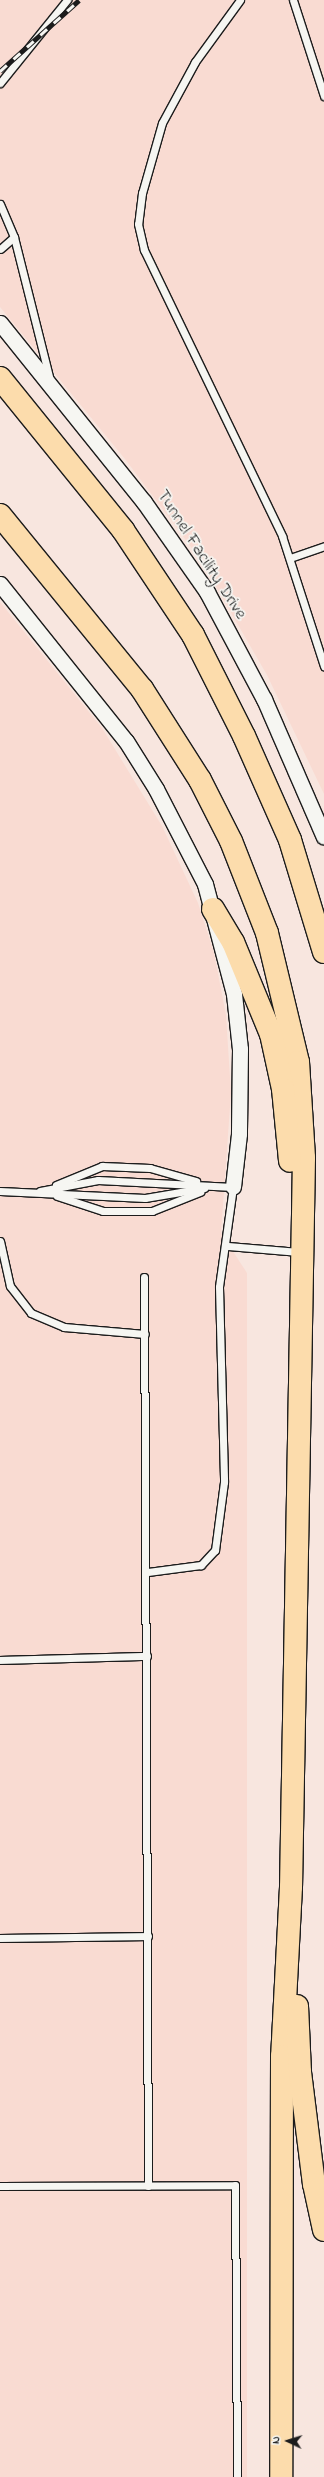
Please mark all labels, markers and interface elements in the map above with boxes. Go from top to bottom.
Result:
street label: Tunnel Facility Drive [151,486,251,624]
north arrow [268,2421,308,2461]
text: N [268,2436,284,2444]

